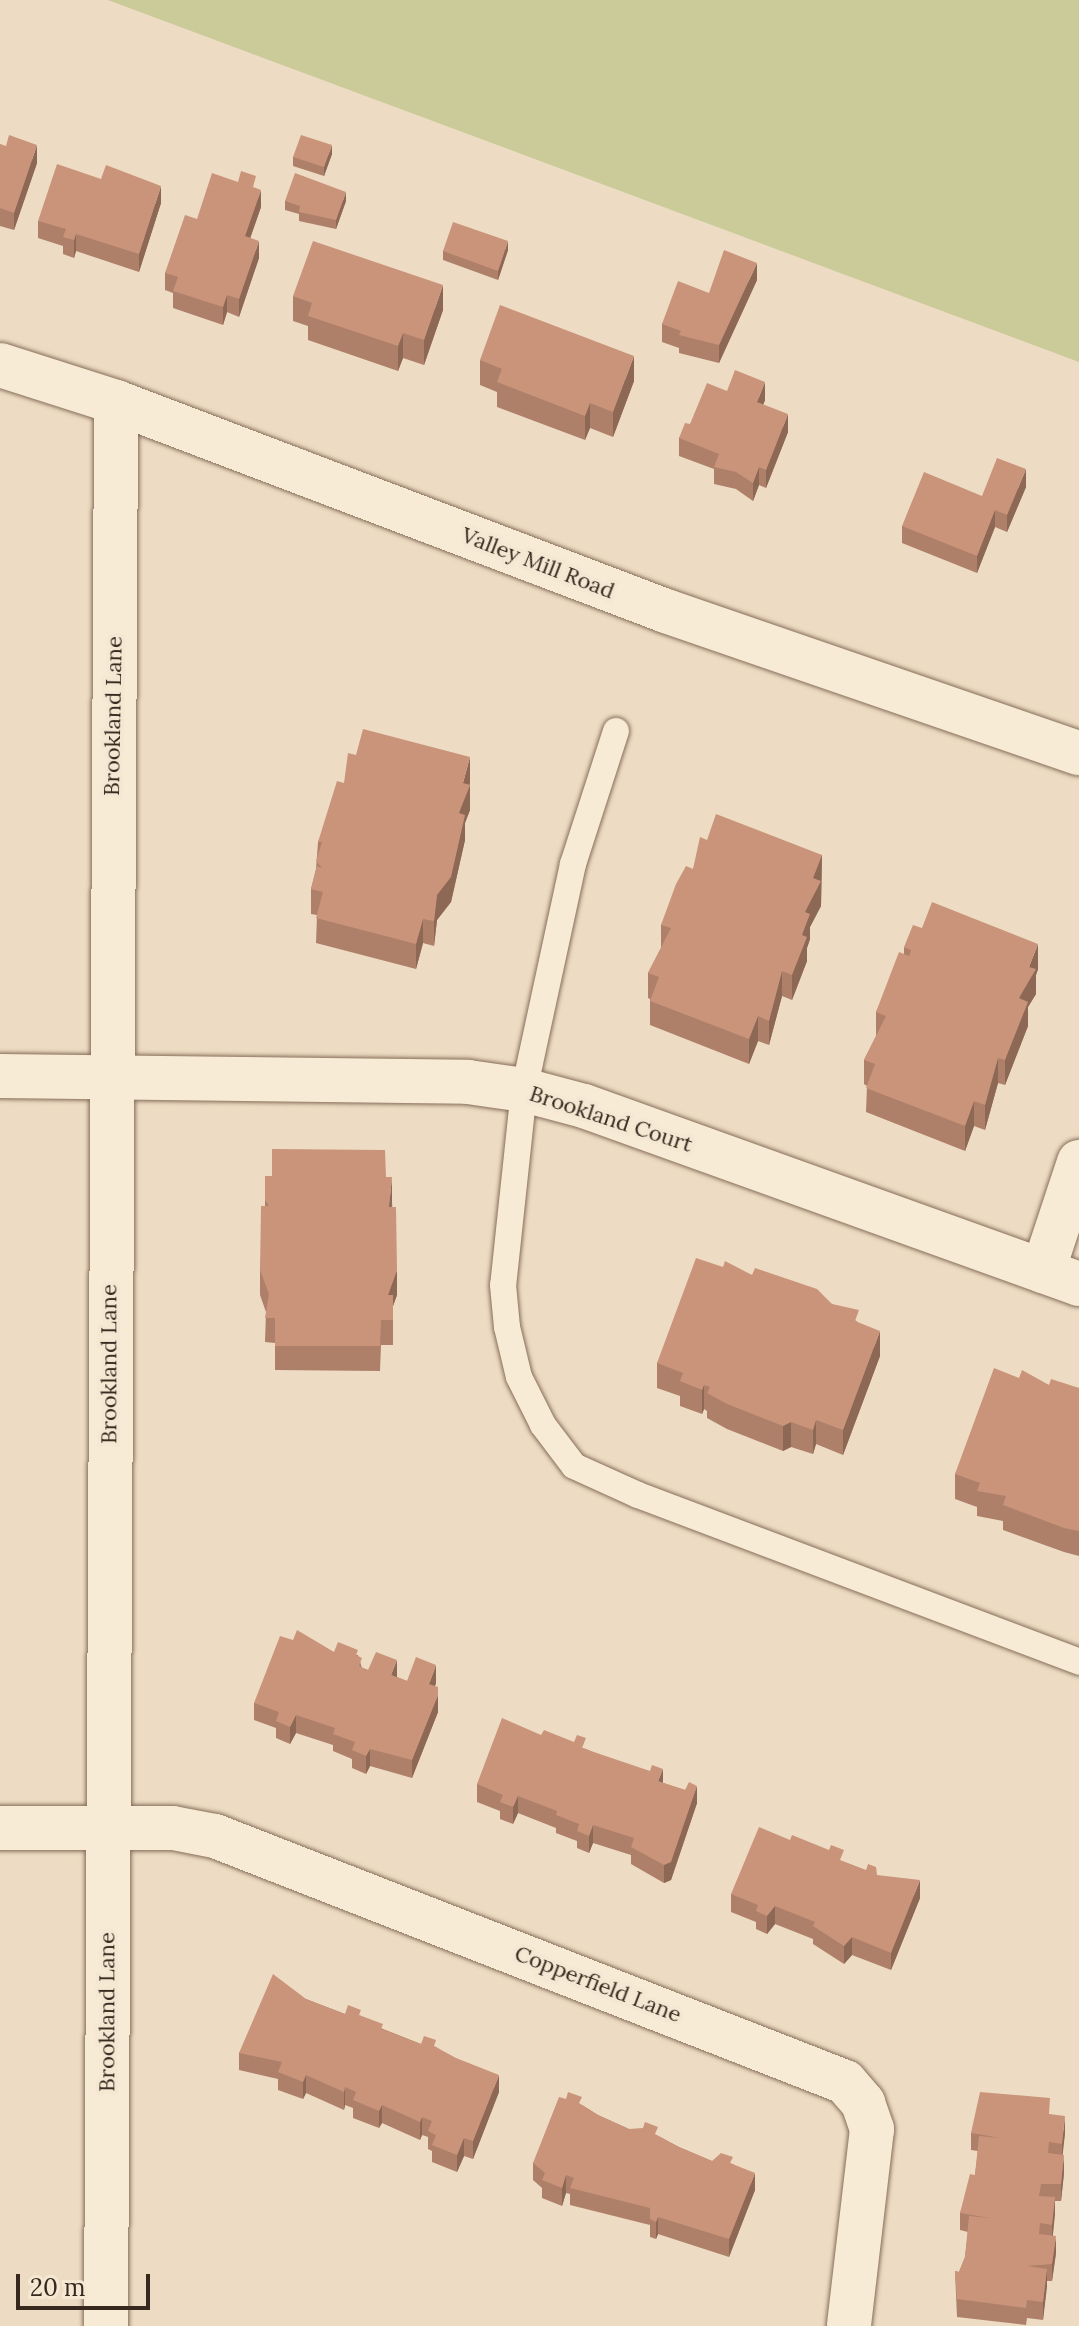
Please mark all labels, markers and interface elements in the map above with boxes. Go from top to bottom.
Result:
street label: Valley Mill Road [458,522,618,604]
street label: Brookland Lane [98,636,128,796]
street label: Brookland Court [526,1080,696,1158]
street label: Brookland Lane [96,1284,122,1444]
street label: Brookland Lane [94,1932,120,2092]
street label: Copperfield Lane [511,1940,685,2028]
scale bar [20,2258,154,2308]
text: 20 m [30,2272,86,2303]

